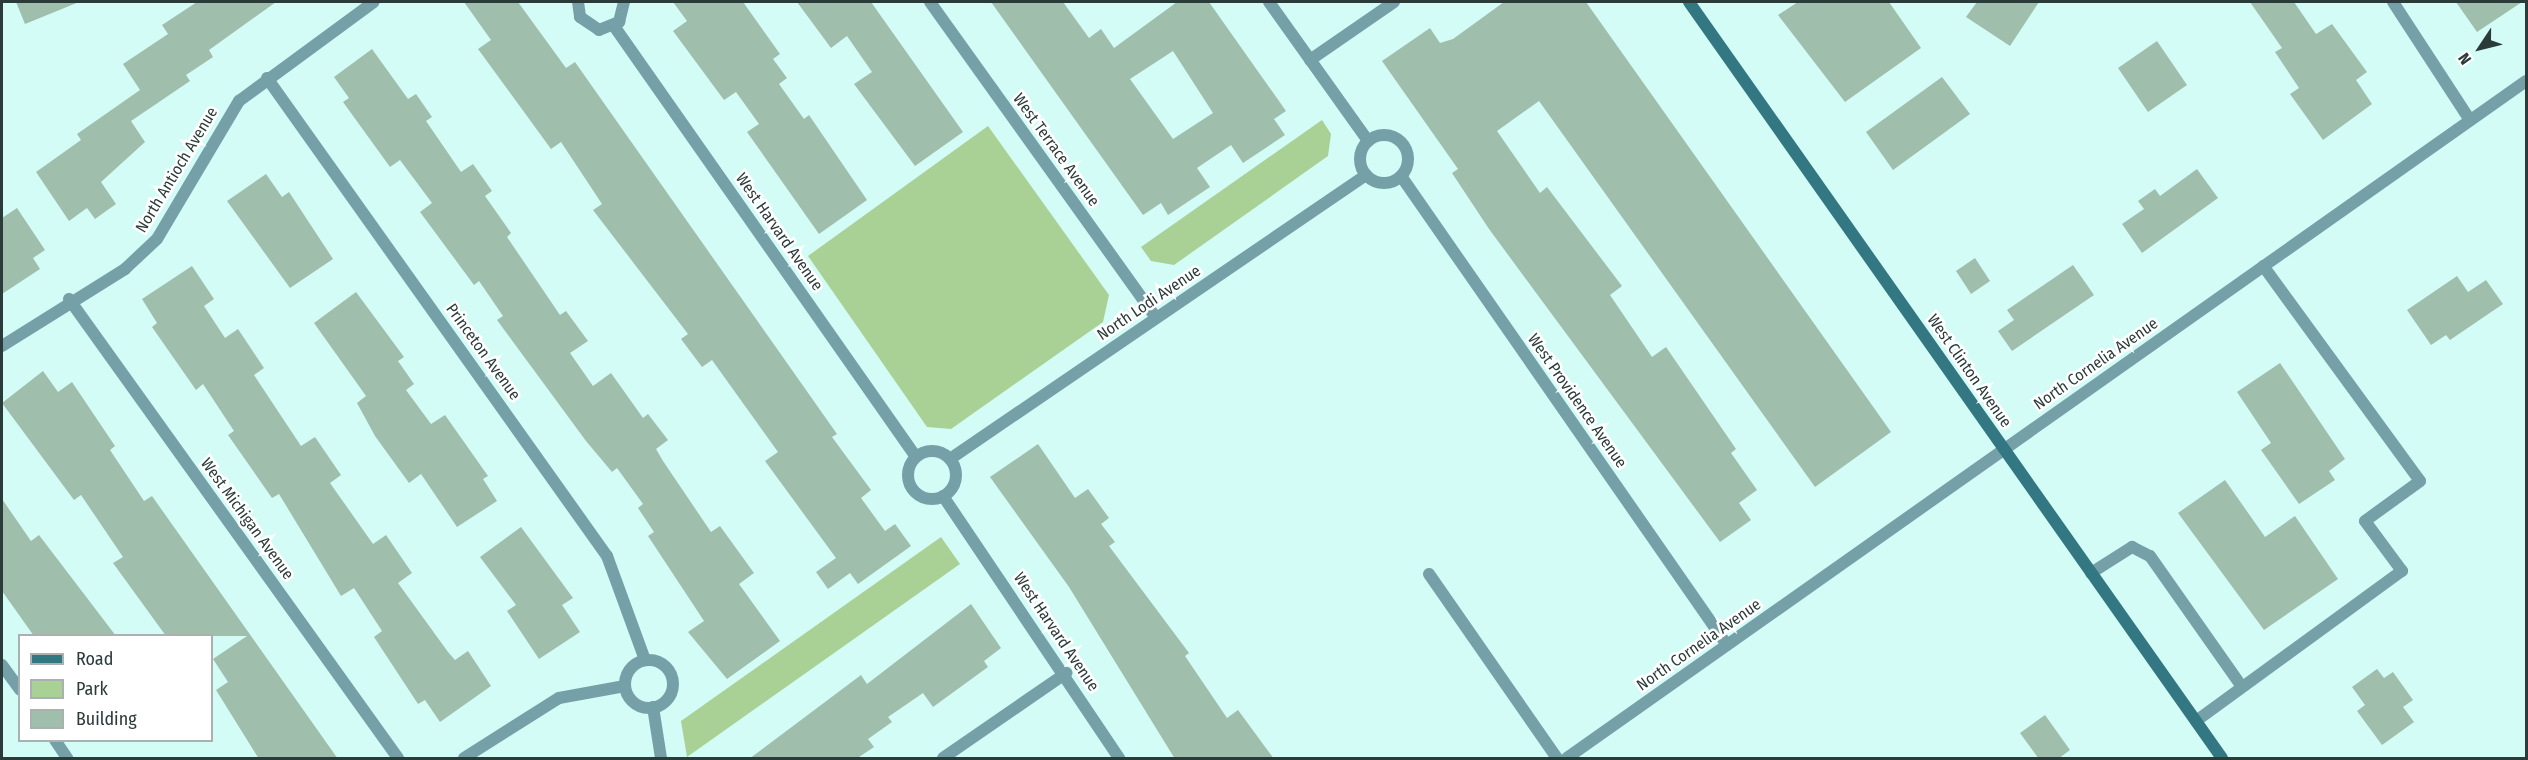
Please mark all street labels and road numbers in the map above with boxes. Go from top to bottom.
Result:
street label: West Terrace Avenue [1009,90,1103,210]
street label: North Antioch Avenue [132,104,222,236]
street label: West Harvard Avenue [731,170,827,294]
street label: North Lodi Avenue [1094,261,1204,345]
street label: Princeton Avenue [442,300,524,404]
street label: West Clinton Avenue [1923,311,2015,431]
street label: North Cornelia Avenue [2030,314,2162,414]
street label: West Providence Avenue [1523,330,1631,472]
street label: West Michigan Avenue [196,454,298,584]
street label: West Harvard Avenue [1009,569,1103,695]
street label: North Cornelia Avenue [1633,595,1765,695]

